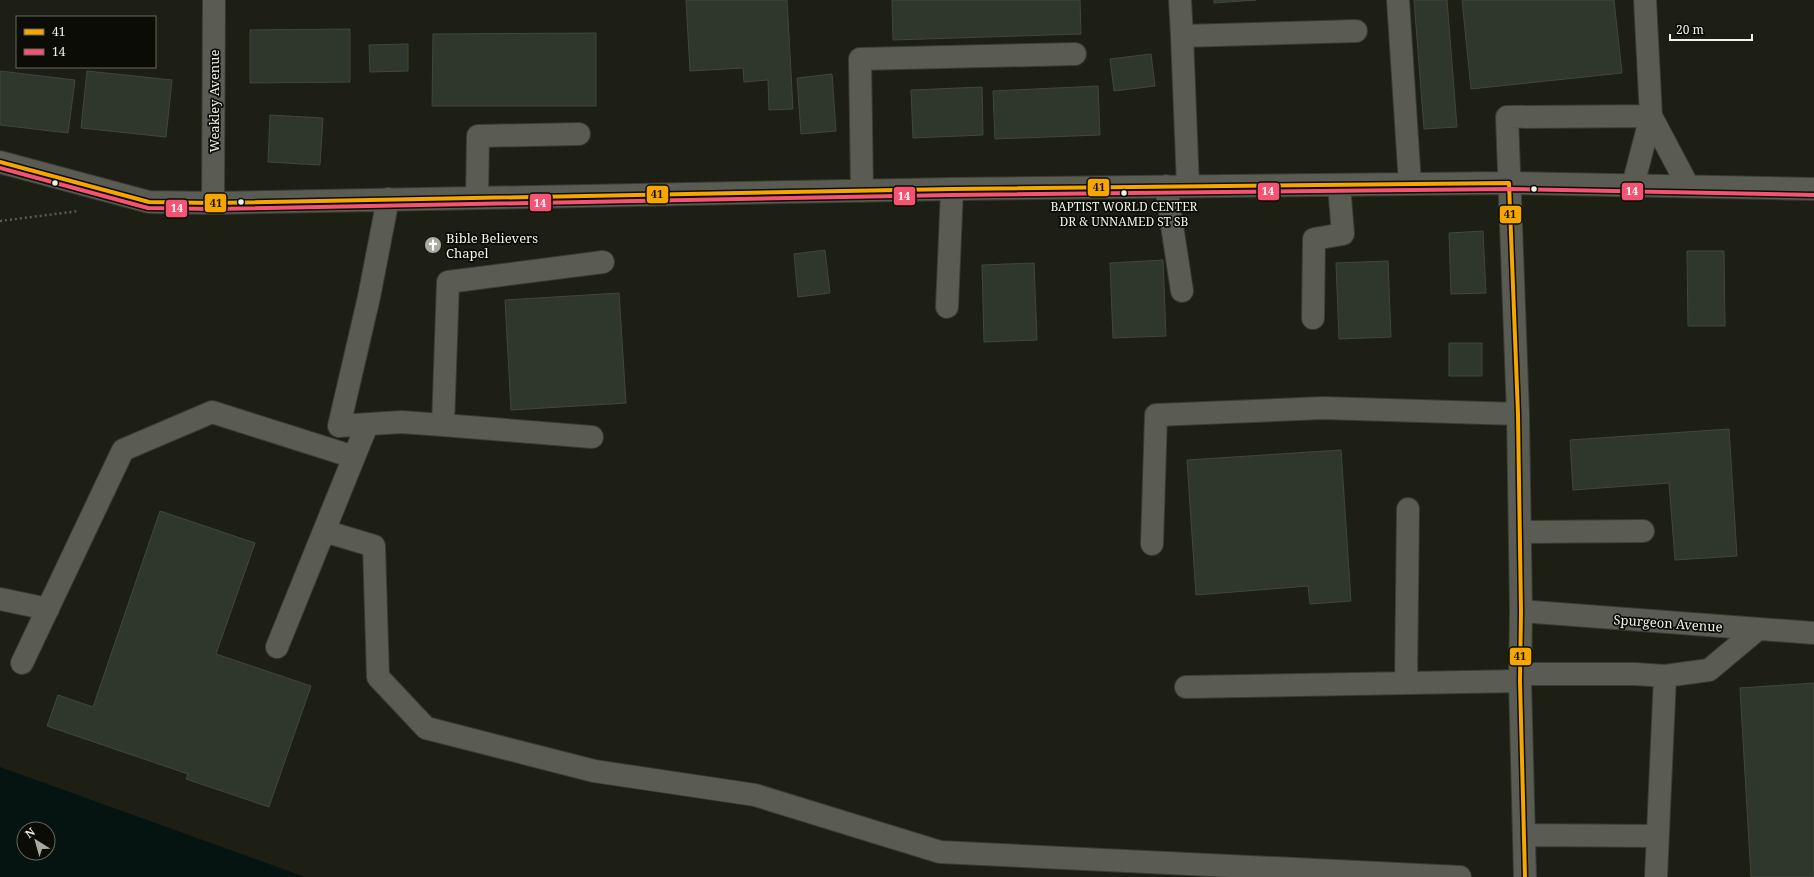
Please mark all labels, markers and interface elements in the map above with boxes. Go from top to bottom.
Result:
legend [16,16,156,68]
scale bar [1670,16,1752,42]
text: 20 m [1676,21,1704,38]
text: 41 [52,23,65,40]
text: 14 [52,43,66,60]
street label: Weakley Avenue [205,50,223,152]
unlabelled marker [50,178,60,188]
line badge: 41 [1087,178,1110,197]
text: 41 [1093,179,1105,194]
line badge: 14 [1257,182,1280,201]
line badge: 14 [1621,182,1644,201]
text: 14 [1262,183,1274,198]
text: 14 [1626,183,1638,198]
unlabelled marker [1529,184,1539,194]
line badge: 41 [646,185,669,204]
text: 41 [651,186,663,201]
line badge: 14 [893,186,916,206]
text: 14 [898,188,910,203]
marker: BAPTIST WORLD CENTER DR & UNNAMED ST SB [1119,188,1129,198]
line badge: 41 [204,193,227,213]
line badge: 14 [529,193,552,212]
text: 41 [210,195,222,210]
text: 14 [534,195,546,210]
unlabelled marker [236,197,246,207]
place label: BAPTIST WORLD CENTER DR & UNNAMED ST SB [1051,198,1198,230]
line badge: 14 [165,199,188,218]
text: 14 [171,200,183,215]
line badge: 41 [1499,205,1522,224]
text: 41 [1504,206,1516,221]
place label: Bible Believers Chapel [446,229,538,262]
church icon: Bible Believers Chapel [423,235,443,255]
street label: Spurgeon Avenue [1613,610,1723,636]
line badge: 41 [1509,647,1532,666]
text: 41 [1514,648,1526,663]
north arrow [16,821,56,861]
text: N [22,824,38,841]

